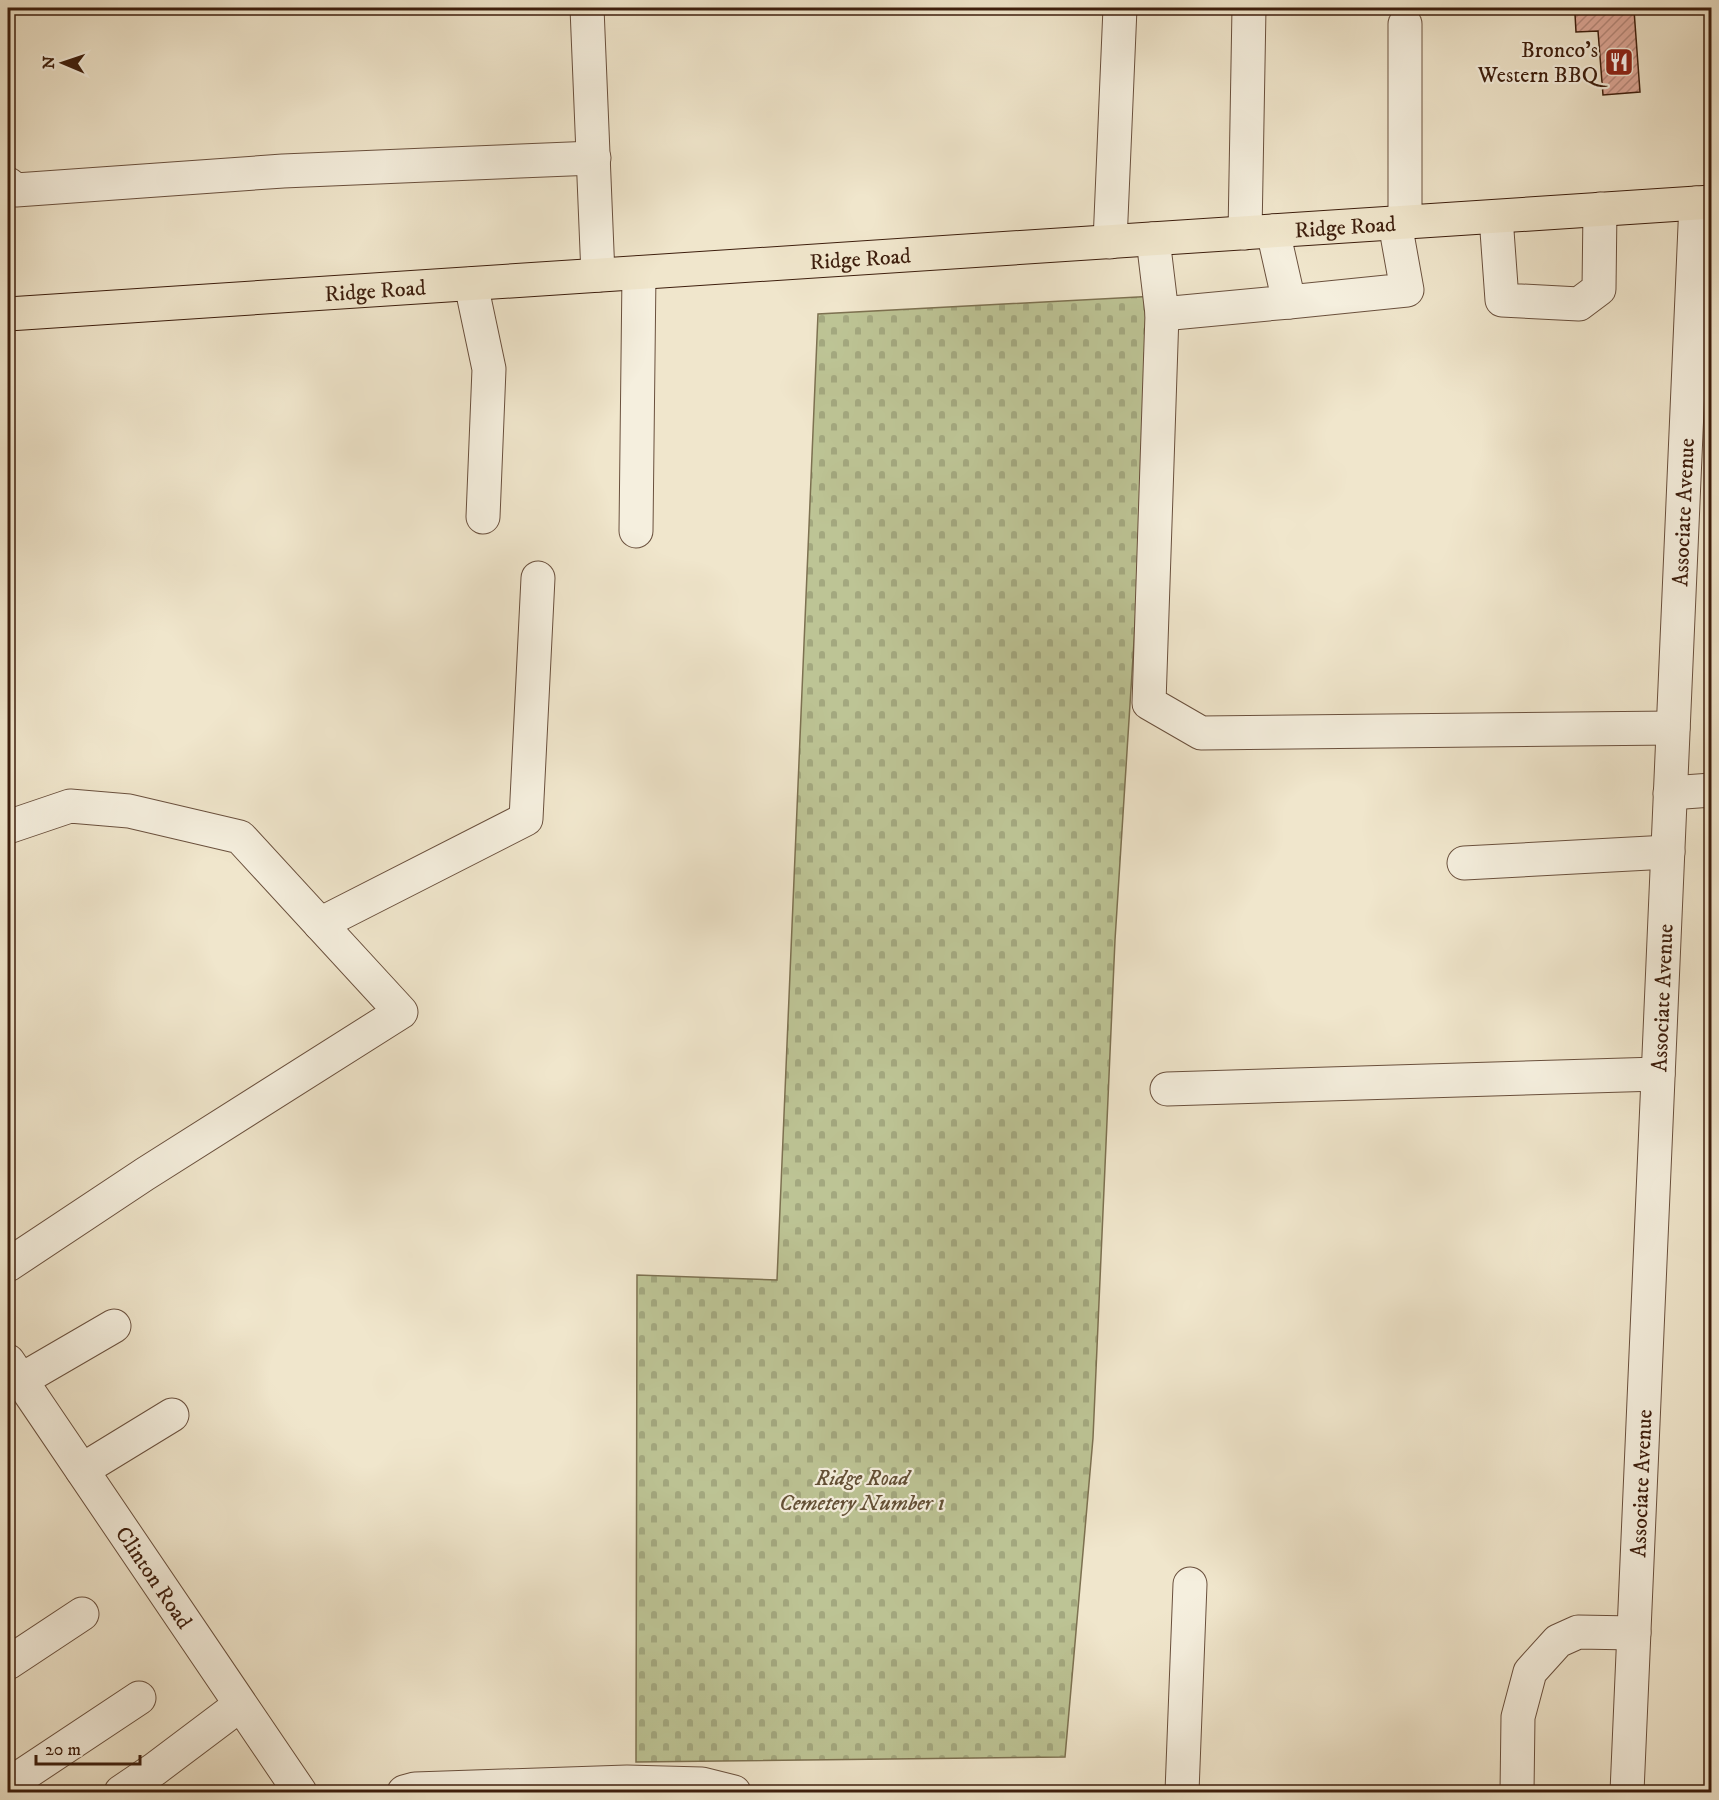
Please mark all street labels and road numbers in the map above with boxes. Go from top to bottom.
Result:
street label: Ridge Road [1294,211,1397,244]
street label: Ridge Road [809,243,912,276]
street label: Ridge Road [324,275,427,308]
street label: Associate Avenue [1667,438,1701,587]
street label: Associate Avenue [1646,923,1680,1072]
street label: Associate Avenue [1625,1409,1659,1558]
street label: Clinton Road [109,1522,197,1634]

